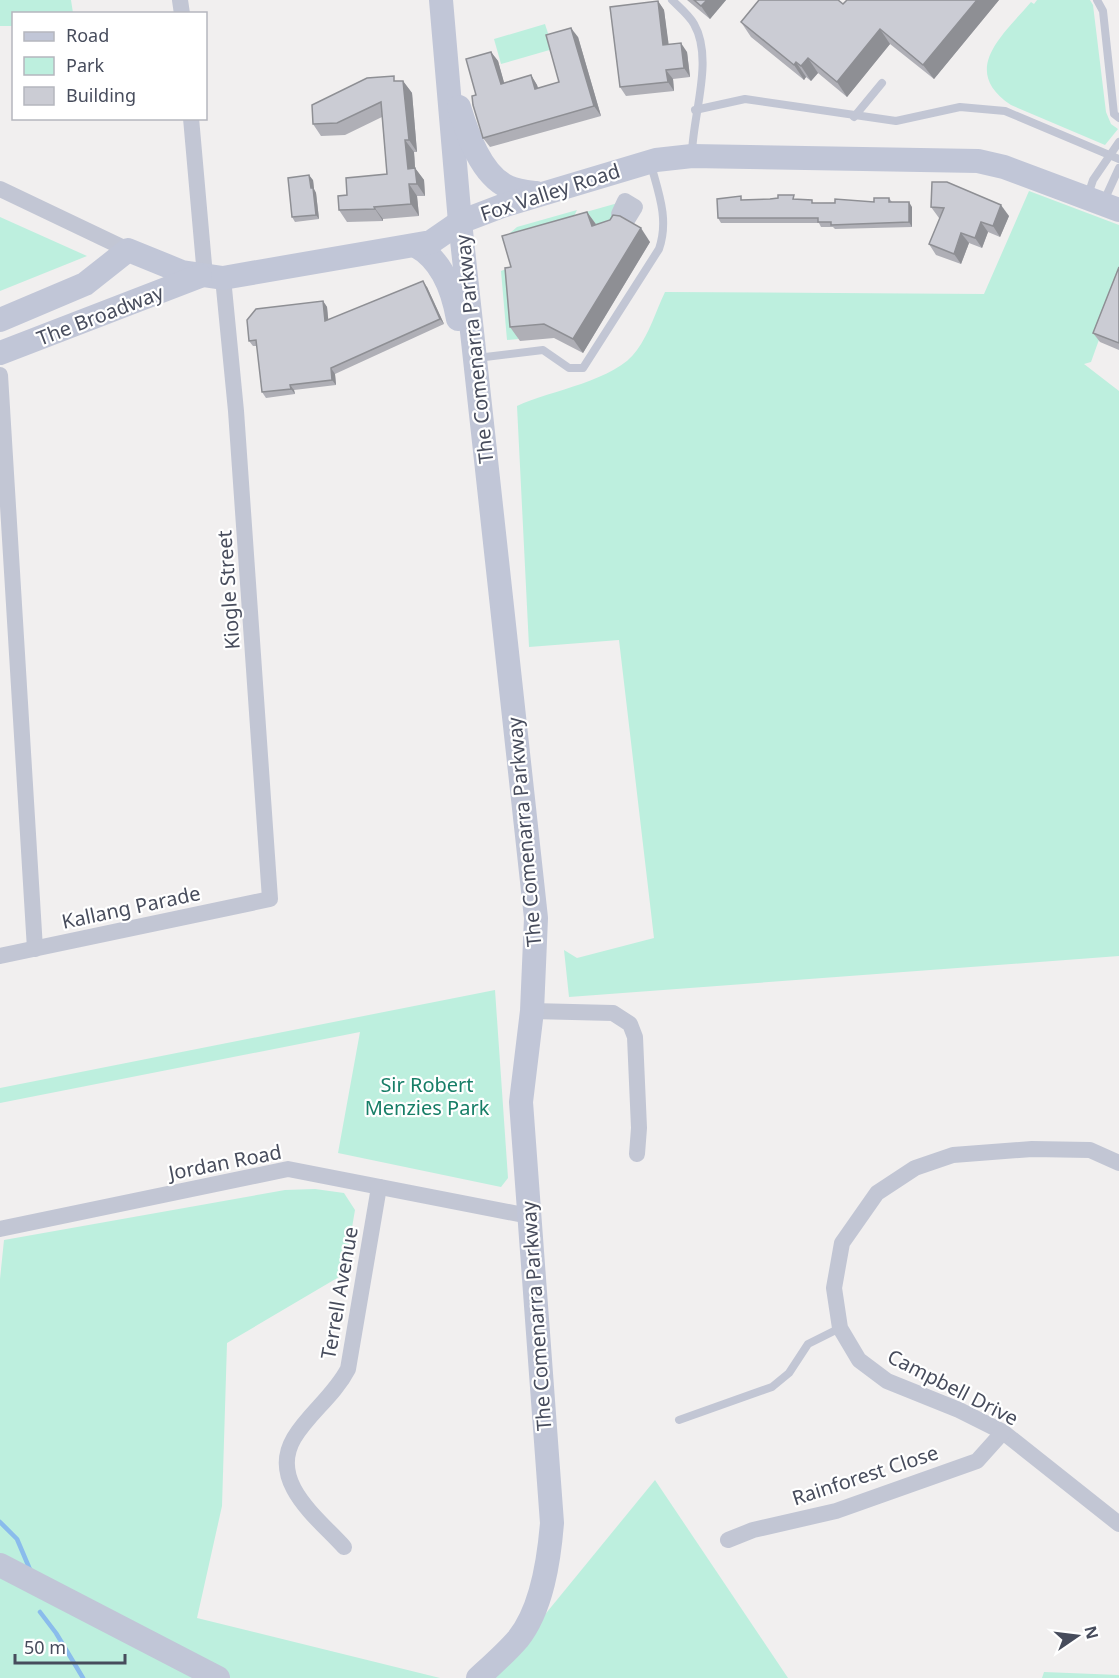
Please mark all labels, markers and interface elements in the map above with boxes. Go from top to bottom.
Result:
legend [12,12,207,120]
text: Road [66,23,109,47]
text: Park [66,53,104,77]
text: Building [66,83,136,107]
street label: Fox Valley Road [477,157,623,227]
street label: The Comenarra Parkway [448,232,499,465]
street label: The Broadway [33,278,168,352]
street label: Kiogle Street [210,529,246,651]
street label: The Comenarra Parkway [500,715,547,948]
street label: Kallang Parade [59,879,203,935]
park label: Sir Robert Menzies Park [365,1071,490,1121]
street label: Jordan Road [164,1138,284,1187]
street label: The Comenarra Parkway [514,1199,557,1432]
street label: Terrell Avenue [314,1225,364,1361]
street label: Campbell Drive [883,1342,1023,1432]
street label: Rainforest Close [789,1439,941,1511]
north arrow [1047,1606,1107,1666]
text: N [1079,1623,1104,1641]
scale bar [15,1627,124,1665]
text: 50 m [24,1635,66,1659]

